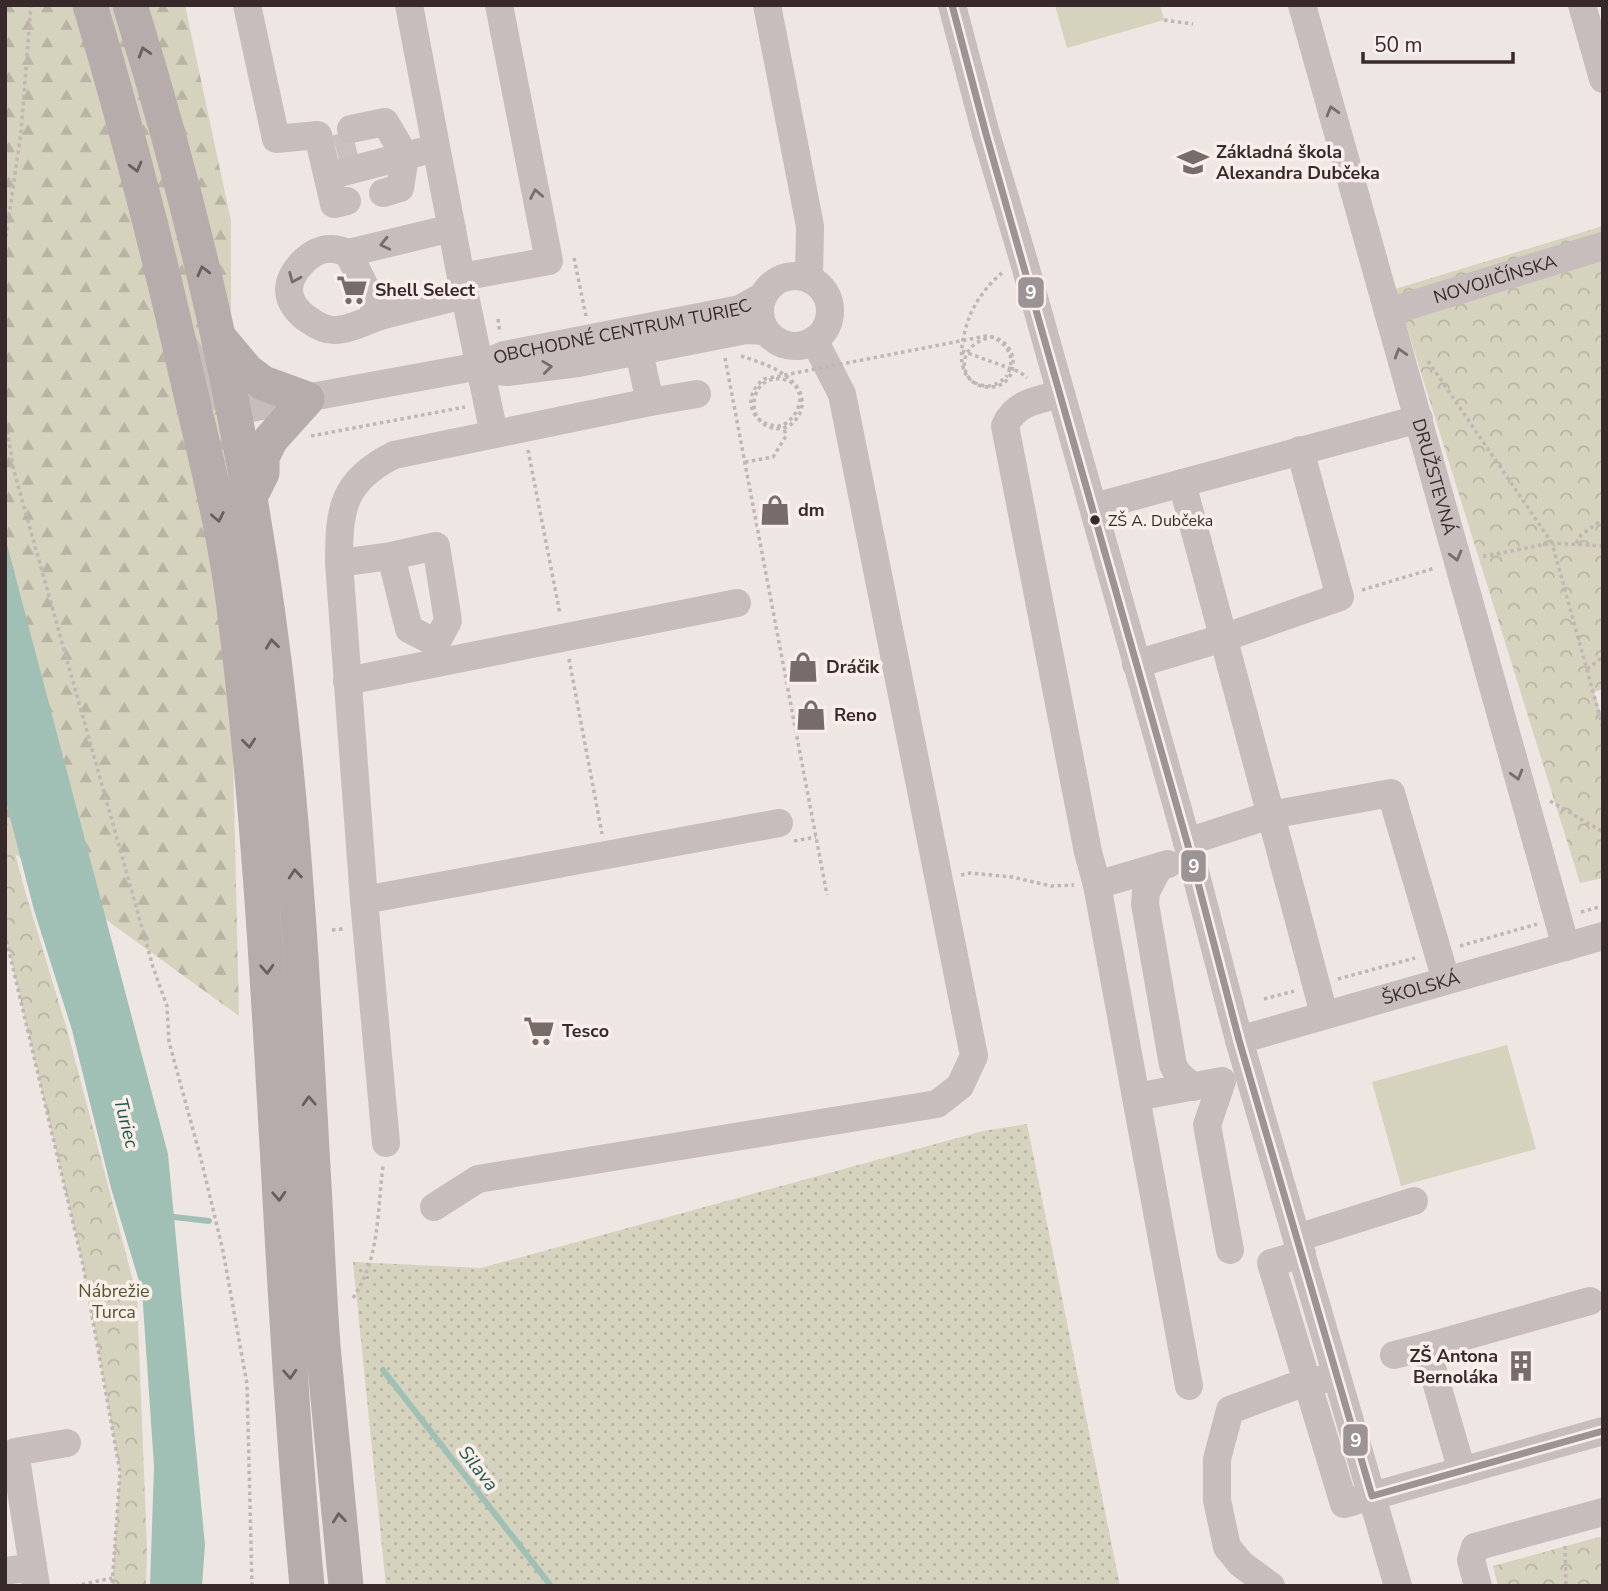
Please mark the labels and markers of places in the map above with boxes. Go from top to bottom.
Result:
place label: Základná škola Alexandra Dubčeka [1216,140,1380,185]
school or university icon: Základná škola Alexandra Dubčeka [1176,145,1210,179]
supermarket icon: Shell Select [335,273,369,307]
place label: Shell Select [375,278,475,302]
shop icon: dm [758,493,792,527]
place label: dm [798,498,825,522]
place label: ZŠ A. Dubčeka [1108,510,1213,532]
marker: ZŠ A. Dubčeka [1088,513,1102,527]
shop icon: Dráčik [786,650,820,684]
place label: Dráčik [826,655,880,679]
shop icon: Reno [794,698,828,732]
place label: Reno [834,703,877,727]
supermarket icon: Tesco [522,1014,556,1048]
place label: Tesco [562,1019,609,1043]
place label: ZŠ Antona Bernoláka [1410,1344,1498,1389]
building icon: ZŠ Antona Bernoláka [1504,1349,1538,1383]

